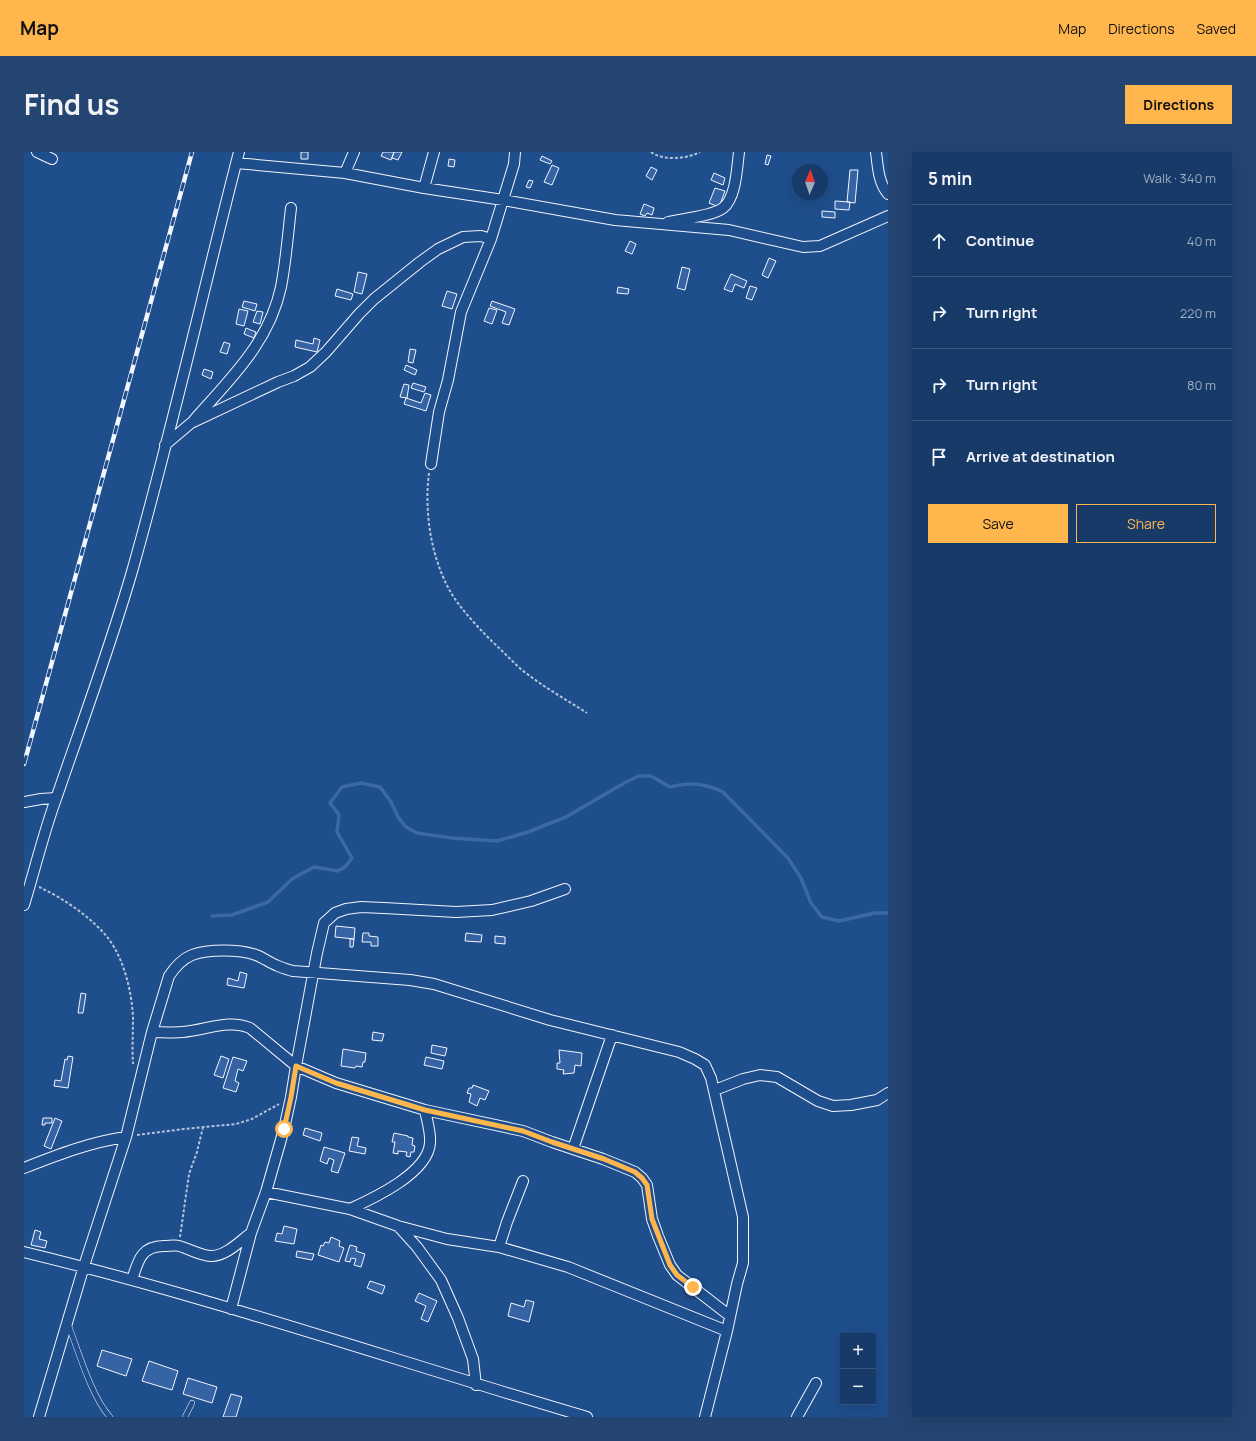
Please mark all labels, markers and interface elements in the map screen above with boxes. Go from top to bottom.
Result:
text: Map [20,15,59,41]
text: Map [1058,19,1086,38]
text: Directions [1108,19,1175,38]
text: Saved [1197,19,1236,38]
text: Find us [24,85,119,123]
button: Directions [1125,85,1232,124]
north arrow [792,164,828,200]
text: 5 min [928,167,972,190]
text: Walk · 340 m [1143,169,1216,187]
icon: ahead [928,230,950,252]
text: Continue [966,230,1034,251]
text: 40 m [1187,232,1216,250]
icon: right [928,302,950,324]
text: Turn right [966,302,1037,323]
text: 220 m [1180,304,1216,322]
icon: right [928,374,950,396]
text: Turn right [966,374,1037,395]
text: 80 m [1187,376,1216,394]
icon: arrive [928,446,950,468]
text: Arrive at destination [966,446,1115,467]
button: Save [928,504,1068,543]
button: Share [1076,504,1216,543]
route start [275,1120,293,1138]
route end [684,1278,702,1296]
map controls [840,1333,876,1405]
button: + [840,1333,876,1369]
button: − [840,1369,876,1405]

